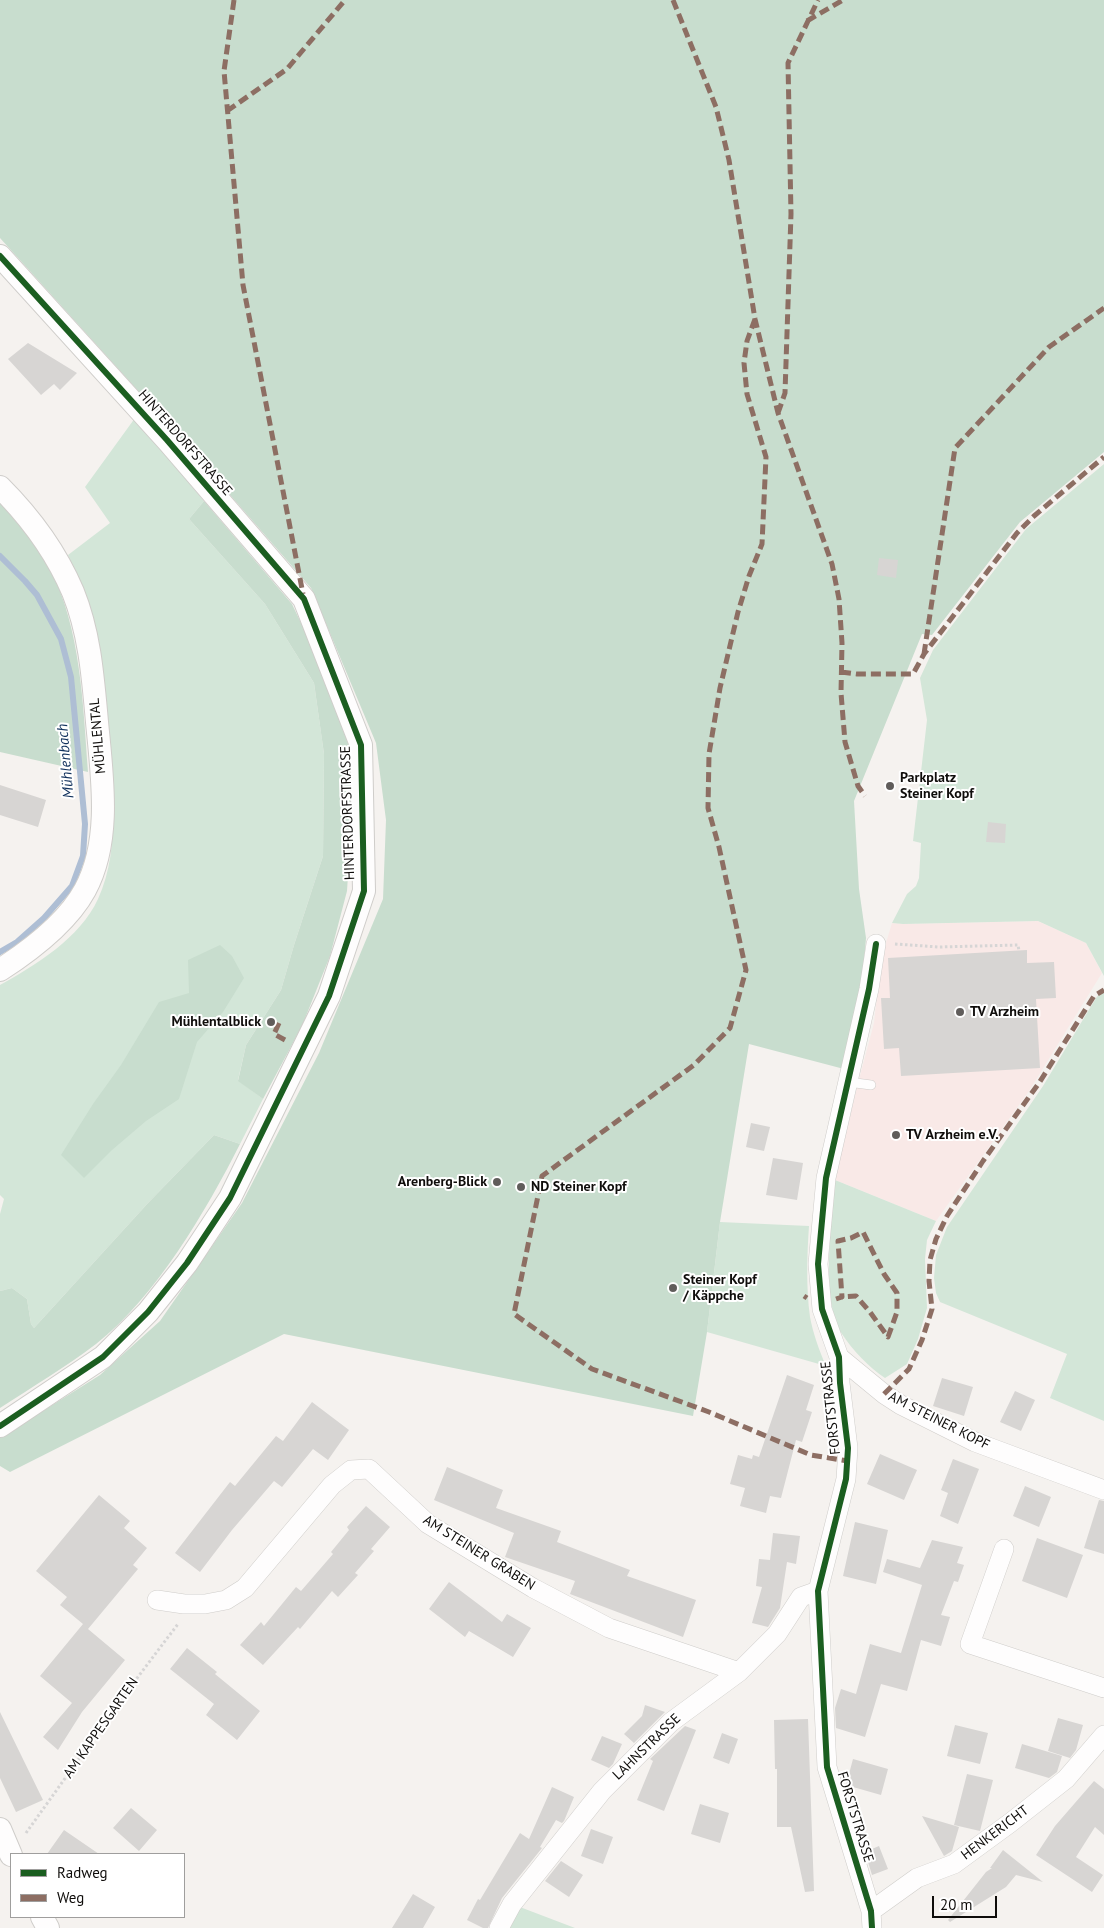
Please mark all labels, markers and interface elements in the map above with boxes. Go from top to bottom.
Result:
street label: HINTERDORFSTRASSE [135,387,235,499]
street label: MÜHLENTAL [86,697,110,775]
water label: Mühlenbach [54,723,78,799]
street label: HINTERDORFSTRASSE [337,745,359,881]
place label: Parkplatz Steiner Kopf [900,770,974,802]
marker: Parkplatz Steiner Kopf [884,780,896,792]
place label: TV Arzheim [970,1004,1039,1020]
marker: TV Arzheim [954,1006,966,1018]
place label: Mühlentalblick [172,1014,261,1030]
marker: Mühlentalblick [265,1016,277,1028]
place label: TV Arzheim e.V. [906,1127,999,1143]
marker: TV Arzheim e.V. [890,1129,902,1141]
place label: Arenberg-Blick [398,1174,487,1190]
marker: Arenberg-Blick [491,1176,503,1188]
place label: ND Steiner Kopf [531,1179,627,1195]
marker: ND Steiner Kopf [515,1181,527,1193]
place label: Steiner Kopf / Käppche [683,1272,757,1304]
marker: Steiner Kopf / Käppche [667,1282,679,1294]
street label: FORSTSTRASSE [818,1360,844,1456]
street label: AM STEINER KOPF [886,1388,992,1454]
street label: AM STEINER GRABEN [420,1512,538,1594]
street label: AM KAPPESGARTEN [60,1675,142,1781]
street label: LAHNSTRASSE [609,1710,685,1784]
street label: FORSTSTRASSE [833,1770,877,1864]
street label: HENKERICHT [958,1802,1032,1864]
legend [10,1853,185,1918]
text: Radweg [57,1863,108,1882]
scale bar [934,1886,999,1918]
text: Weg [57,1888,84,1907]
text: 20 m [940,1895,973,1914]

